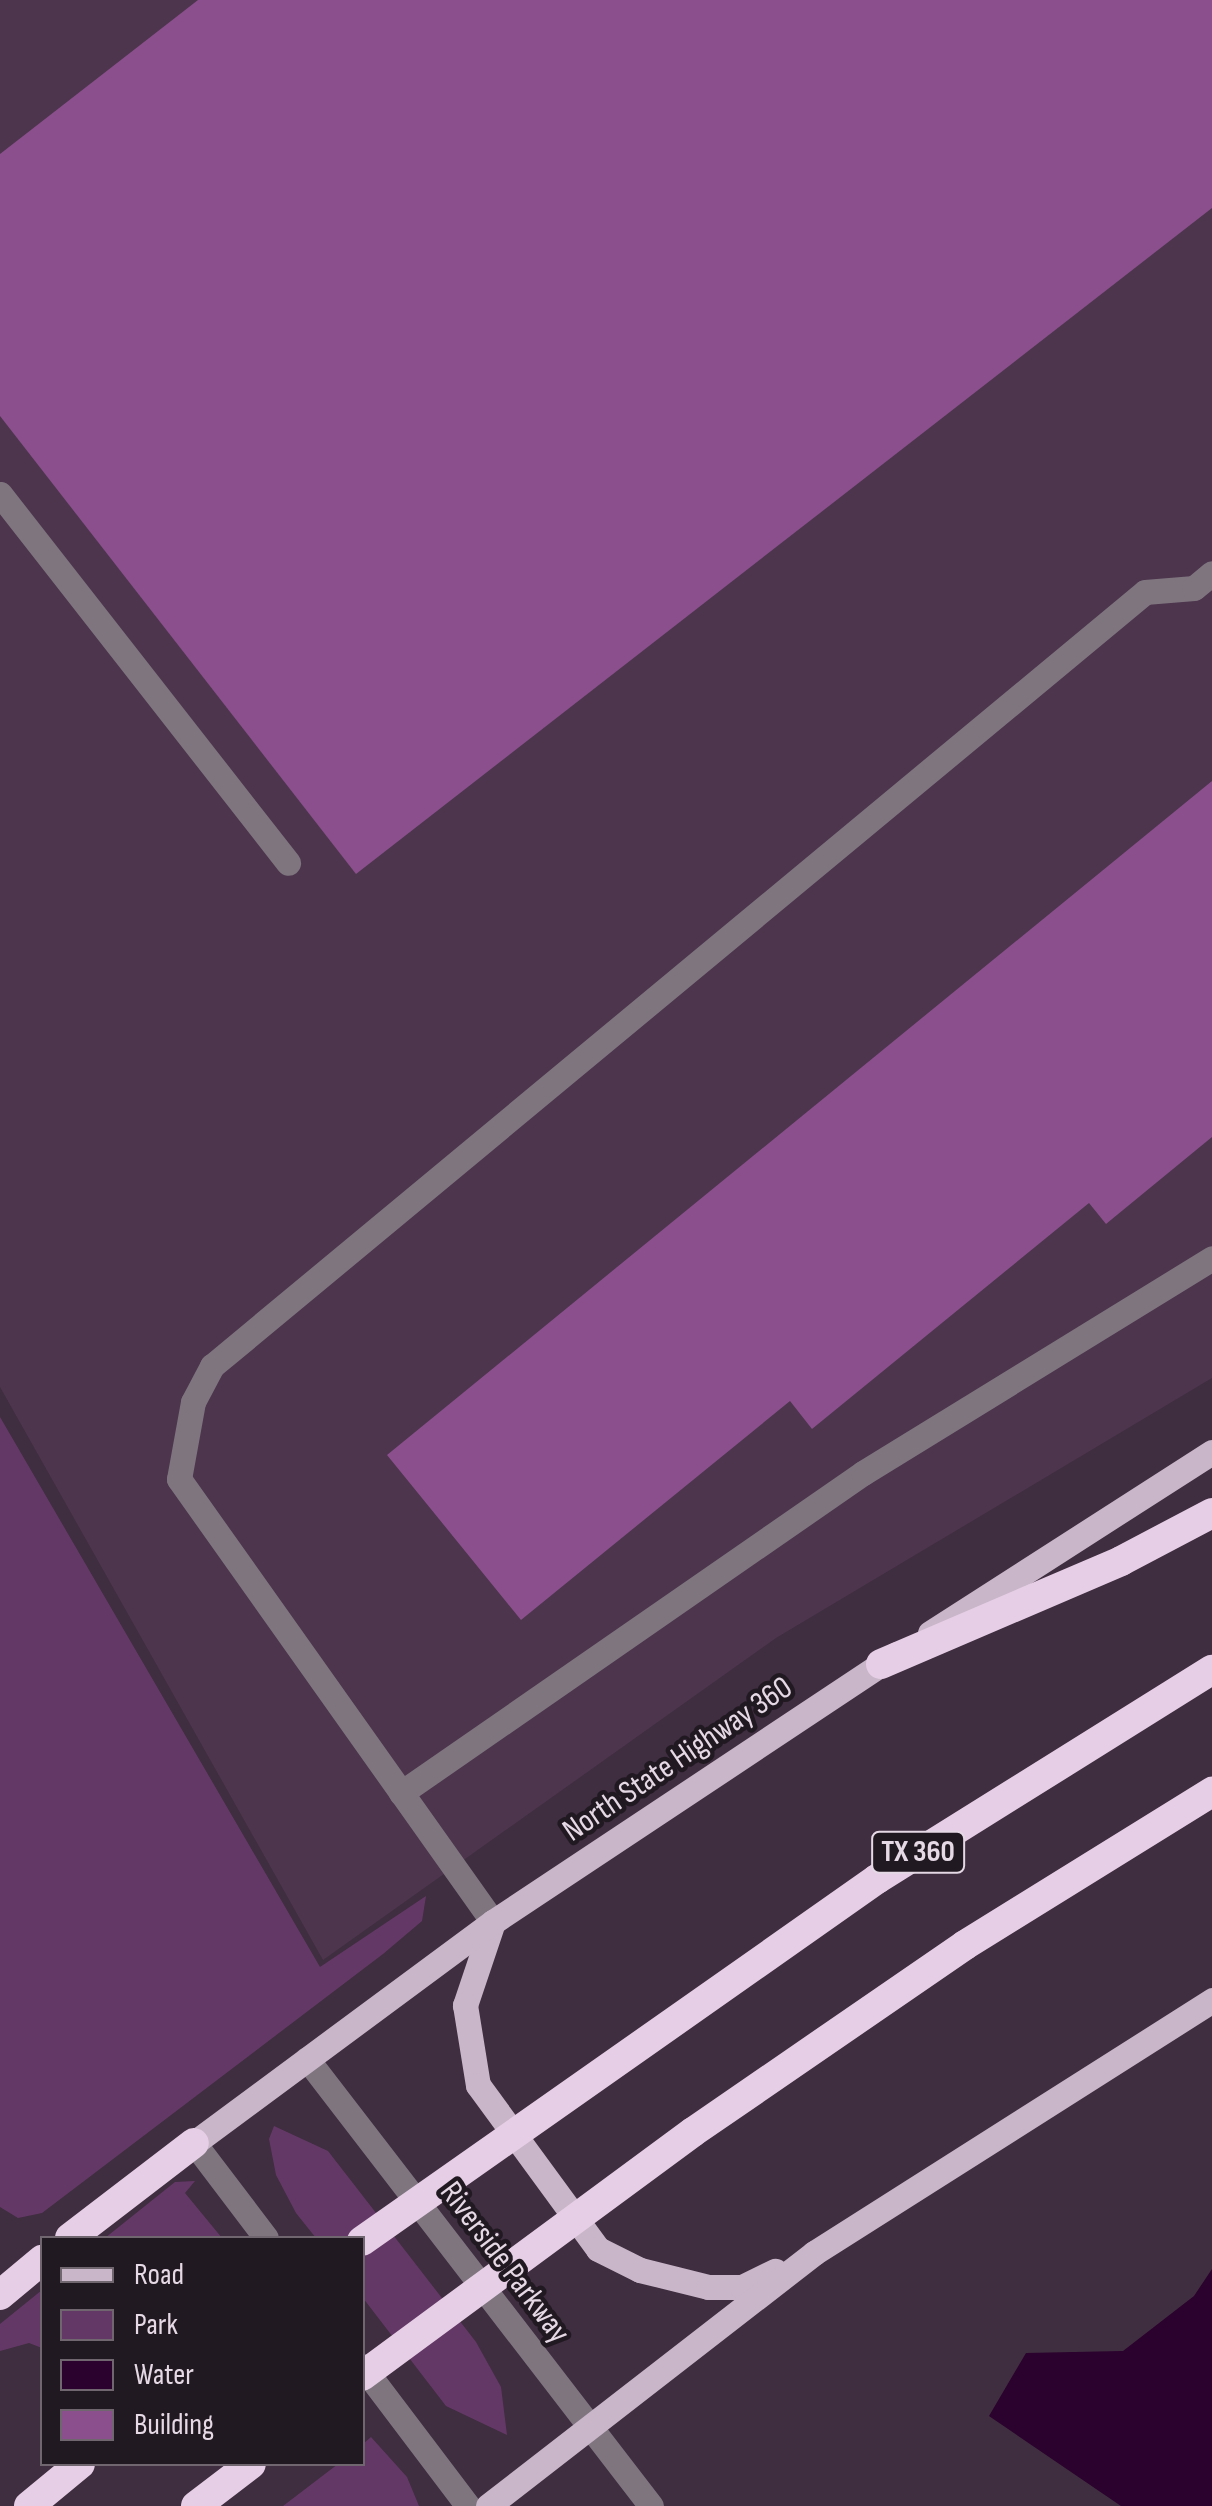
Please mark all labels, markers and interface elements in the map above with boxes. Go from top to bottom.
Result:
street label: North State Highway 360 [556,1669,800,1851]
road number: TX 360 [870,1827,966,1877]
street label: Riverside Parkway [431,2175,577,2351]
legend [40,2236,365,2466]
text: Road [134,2257,184,2293]
text: Park [134,2307,178,2343]
text: Water [134,2357,194,2393]
text: Building [134,2407,214,2443]

